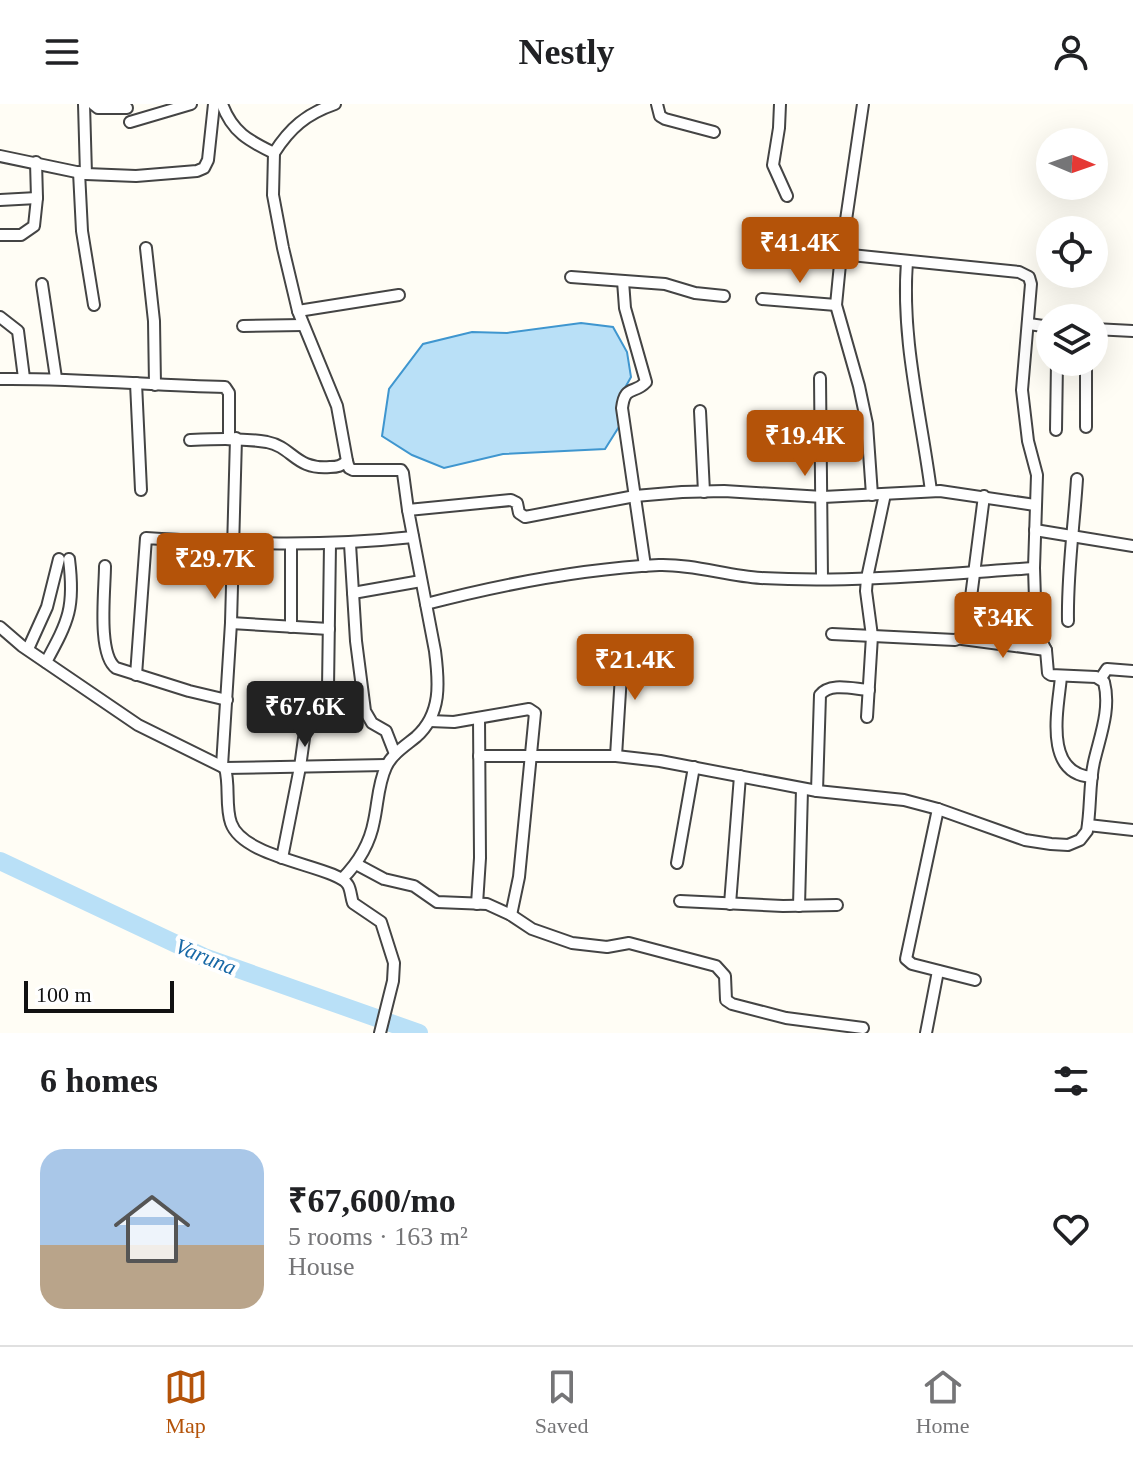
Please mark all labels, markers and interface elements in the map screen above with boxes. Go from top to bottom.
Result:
icon: menu [40,30,84,74]
icon: person [1049,30,1093,74]
text: Nestly [519,32,614,72]
north arrow [1036,128,1108,200]
map controls [1036,128,1108,376]
button: locate [1036,216,1108,288]
pin: ₹41.4K [735,217,865,285]
text: ₹41.4K [760,228,840,257]
button: layers [1036,304,1108,376]
pin: ₹19.4K [740,410,870,478]
text: ₹19.4K [765,421,845,450]
pin: ₹29.7K [150,533,280,601]
text: ₹29.7K [175,544,255,573]
pin: ₹34K [956,592,1050,660]
text: ₹34K [972,603,1034,632]
pin: ₹21.4K [570,634,700,702]
text: ₹21.4K [595,645,675,674]
pin: ₹67.6K [240,681,370,749]
text: ₹67.6K [265,692,345,721]
water label: Varuna [172,933,240,980]
scale bar [24,977,174,1013]
text: 100 m [36,982,92,1007]
icon: filters [1049,1059,1093,1103]
text: 6 homes [40,1062,158,1099]
icon: home [104,1181,200,1277]
text: ₹67,600/mo [288,1182,456,1219]
icon: heart [1049,1207,1093,1251]
text: 5 rooms · 163 m² [288,1222,468,1251]
text: House [288,1252,354,1281]
tab: Map [164,1365,208,1439]
tab: Saved [535,1365,589,1439]
tab: Home [916,1365,969,1439]

